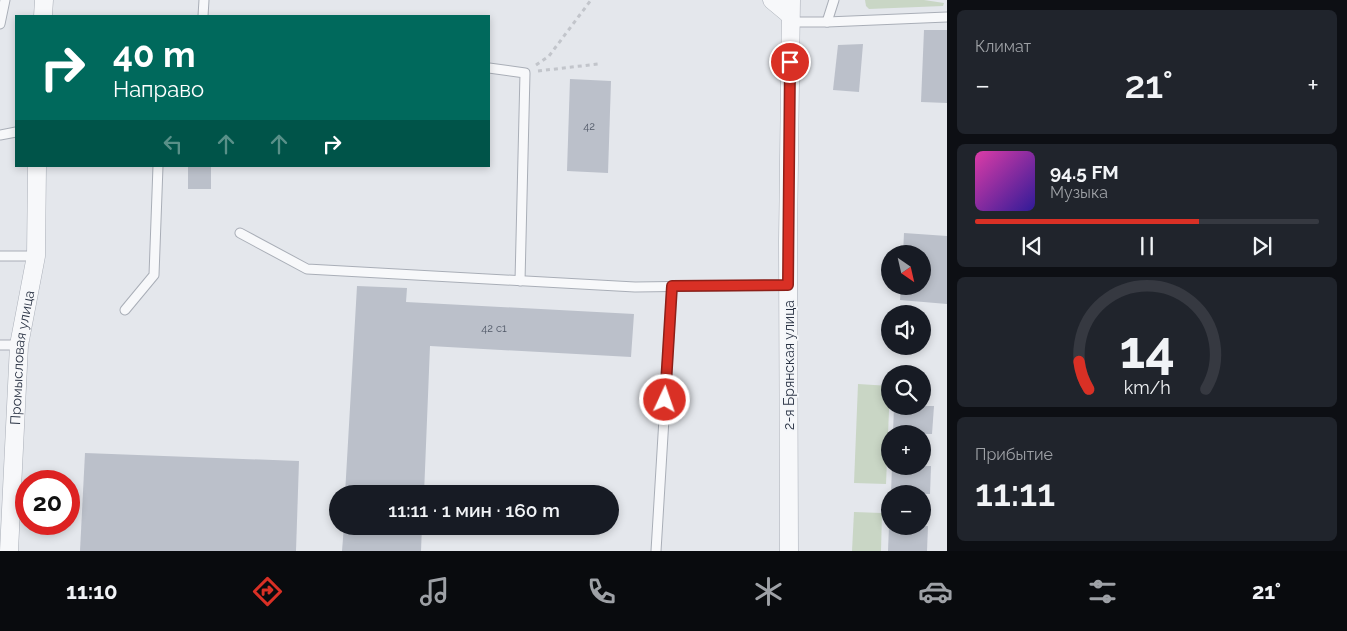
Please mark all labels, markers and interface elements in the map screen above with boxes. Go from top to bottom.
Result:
text: 40 m [113,34,195,75]
icon: right [30,35,95,100]
text: Климат [975,37,1031,56]
pin [769,41,811,83]
icon: arrive [776,48,804,76]
text: 21° [1124,62,1173,107]
text: − [975,69,990,102]
text: + [1307,69,1319,102]
text: Направо [113,76,204,102]
house number: 42 [583,120,595,133]
icon: left [159,130,187,158]
icon: ahead [212,130,240,158]
icon: ahead [265,130,293,158]
icon: right [318,130,346,158]
text: 94.5 FM [1050,161,1119,183]
text: Музыка [1050,183,1108,202]
icon: previous [1018,232,1046,260]
icon: pause [1133,232,1161,260]
icon: next [1248,232,1276,260]
north arrow [881,245,931,295]
map controls [881,245,931,535]
street label: Промысловая улица [7,289,37,425]
street label: 2-я Брянская улица [781,300,797,430]
button: sound [881,305,931,355]
text: 14 [1119,319,1175,380]
house number: 42 с1 [481,322,507,335]
button: search [881,365,931,415]
position arrow [638,373,690,425]
text: km/h [1123,377,1171,398]
button: + [881,425,931,475]
text: Прибытие [975,445,1053,464]
speed limit sign: 20 [15,470,80,535]
text: 11:11 [975,470,1055,515]
button: − [881,485,931,535]
text: 11:11 · 1 мин · 160 m [388,499,560,521]
icon: directions [250,574,285,609]
icon: music [417,574,452,609]
icon: phone [584,574,619,609]
icon: climate [751,574,786,609]
icon: car [918,574,953,609]
icon: filters [1085,574,1120,609]
text: 11:10 [66,578,118,604]
text: 21° [1252,578,1281,604]

